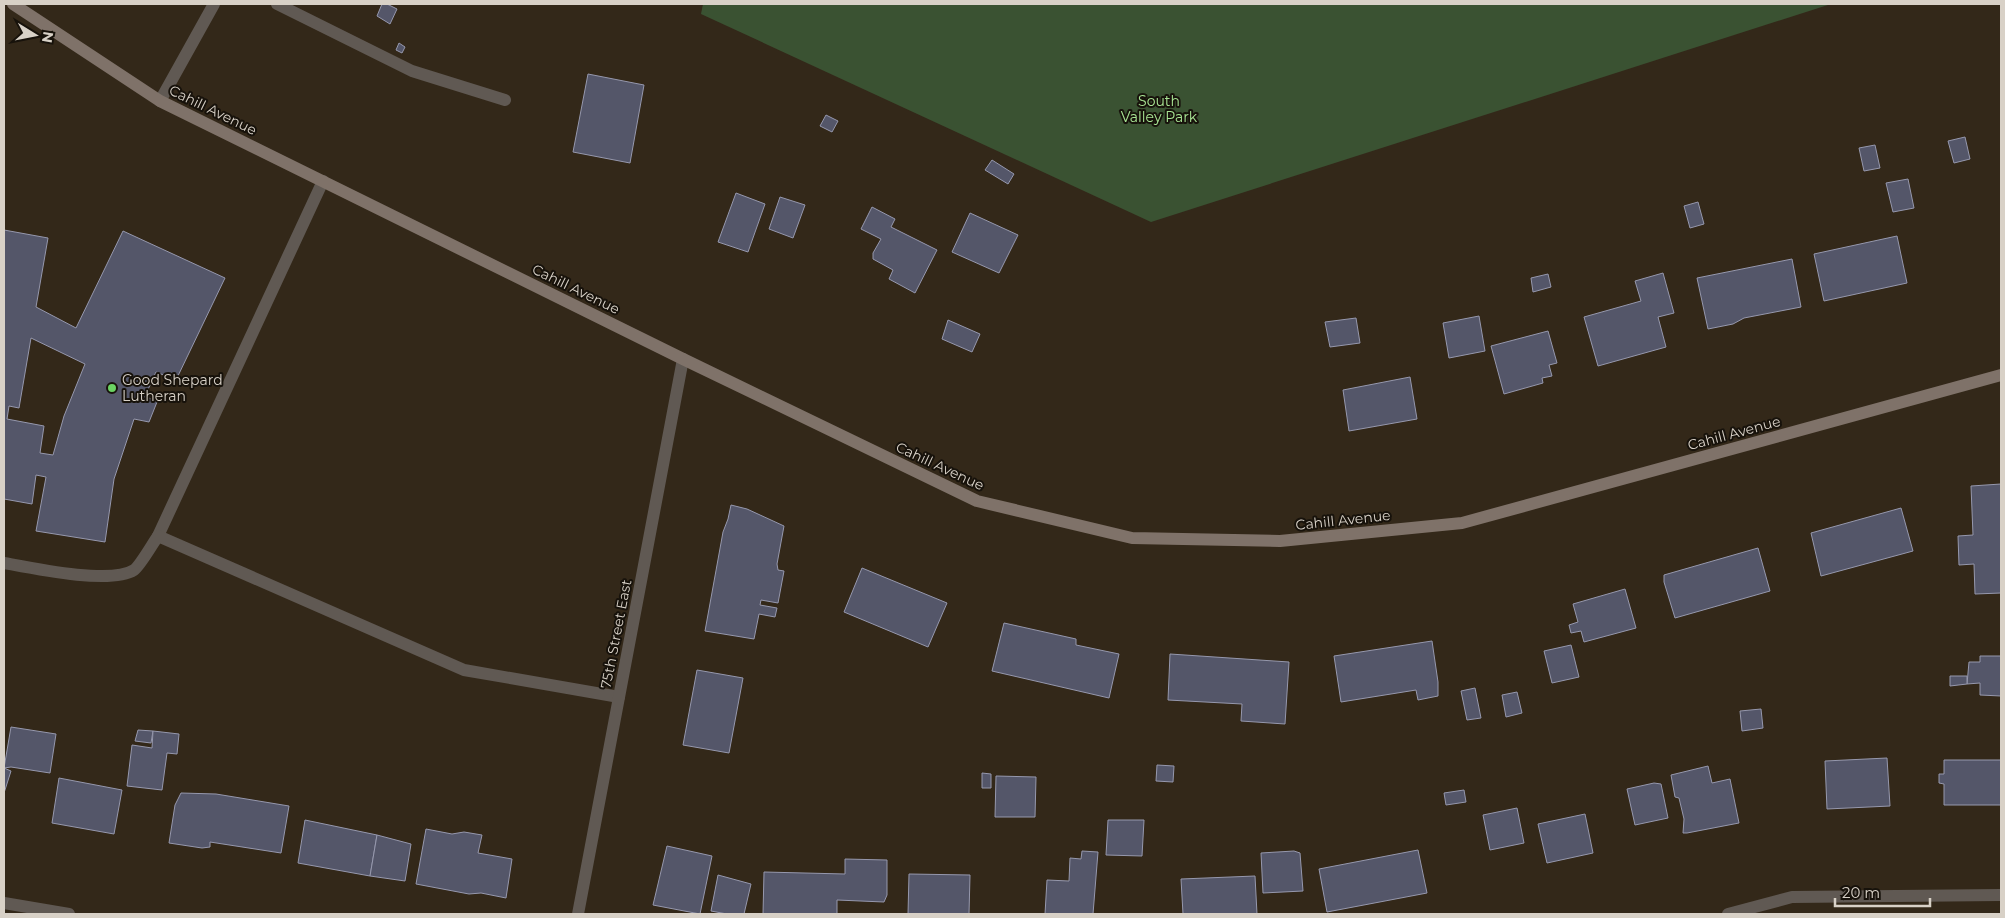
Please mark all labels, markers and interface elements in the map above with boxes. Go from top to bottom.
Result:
north arrow [10,10,60,60]
text: N [38,30,58,44]
street label: Cahill Avenue [166,81,260,139]
park label: South Valley Park [1121,92,1198,126]
street label: Cahill Avenue [529,260,623,318]
place label: Good Shepard Lutheran [122,371,223,405]
marker: Good Shepard Lutheran [106,382,118,394]
street label: Cahill Avenue [1686,412,1782,454]
street label: Cahill Avenue [893,438,987,494]
street label: Cahill Avenue [1295,506,1391,534]
street label: 75th Street East [597,578,635,690]
scale bar [1835,876,1930,908]
text: 20 m [1842,883,1880,902]

